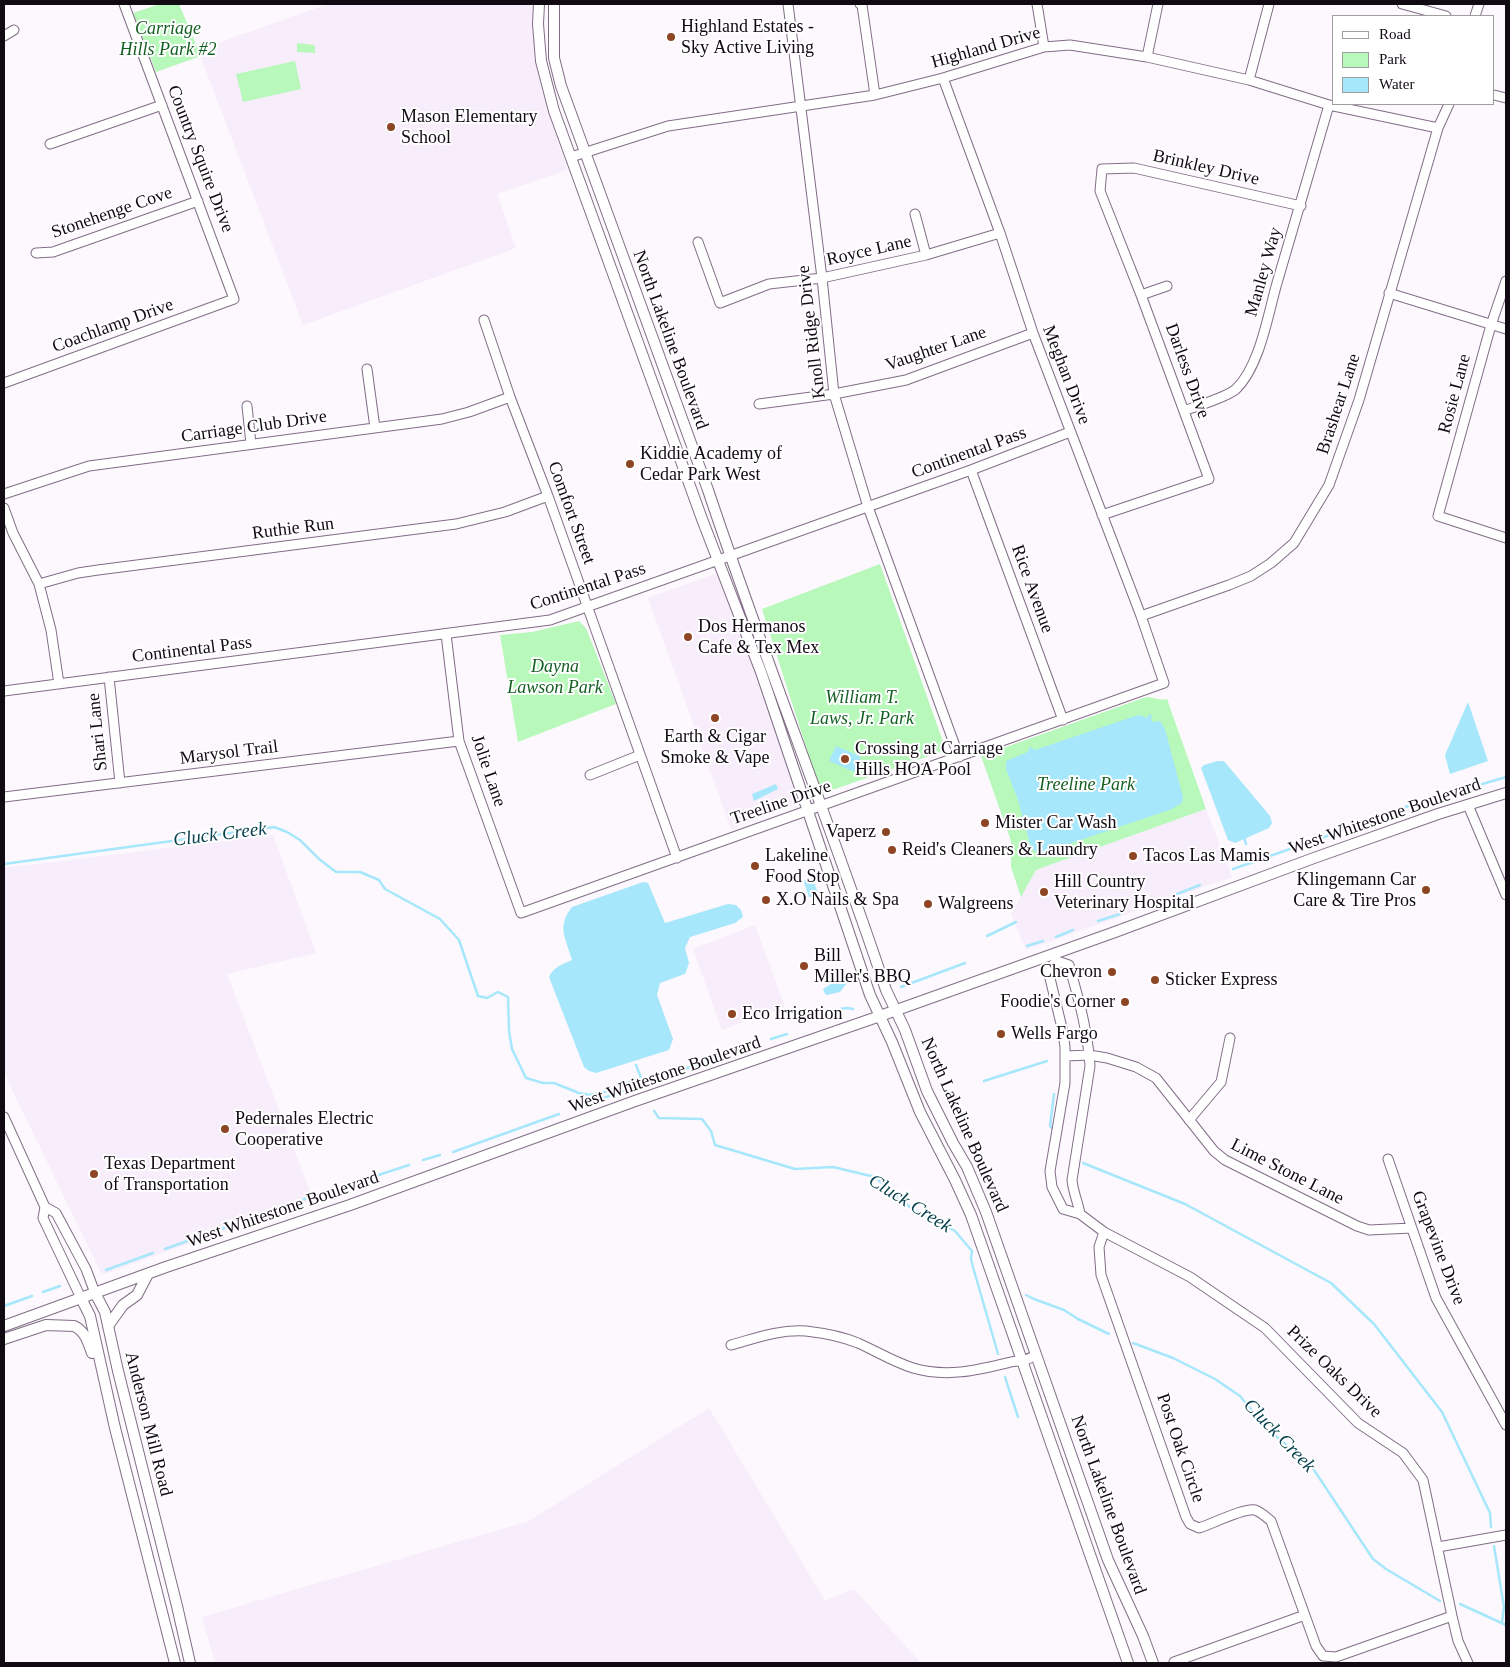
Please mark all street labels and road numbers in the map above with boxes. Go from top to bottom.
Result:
street label: Highland Drive [929,22,1043,74]
street label: Country Squire Drive [162,82,238,236]
street label: Brinkley Drive [1151,145,1261,191]
street label: Stonehenge Cove [49,182,175,244]
street label: Manley Way [1241,225,1287,319]
street label: Royce Lane [824,231,914,271]
street label: North Lakeline Boulevard [628,248,712,432]
street label: Knoll Ridge Drive [793,264,831,400]
street label: Coachlamp Drive [49,294,177,358]
street label: Darless Drive [1160,321,1214,421]
street label: Vaughter Lane [883,322,989,376]
street label: Meghan Drive [1037,322,1095,428]
street label: Brashear Lane [1313,351,1365,457]
street label: Rosie Lane [1434,352,1476,436]
street label: Carriage Club Drive [180,406,328,448]
street label: Continental Pass [909,422,1029,484]
street label: Comfort Street [542,459,600,567]
street label: Ruthie Run [251,513,335,545]
street label: Rice Avenue [1006,542,1058,636]
street label: Continental Pass [527,558,649,616]
street label: Continental Pass [131,632,253,668]
street label: Shari Lane [83,692,113,772]
street label: Jolie Lane [466,732,510,810]
street label: Marysol Trail [179,736,279,770]
street label: West Whitestone Boulevard [1286,774,1484,860]
street label: Treeline Drive [728,776,834,830]
street label: West Whitestone Boulevard [566,1032,764,1118]
street label: North Lakeline Boulevard [916,1034,1012,1216]
street label: Lime Stone Lane [1227,1134,1347,1210]
street label: West Whitestone Boulevard [184,1167,382,1253]
street label: Grapevine Drive [1406,1188,1470,1308]
street label: Prize Oaks Drive [1282,1321,1386,1423]
street label: Anderson Mill Road [120,1350,176,1498]
street label: Post Oak Circle [1151,1391,1209,1505]
street label: North Lakeline Boulevard [1066,1413,1150,1597]

